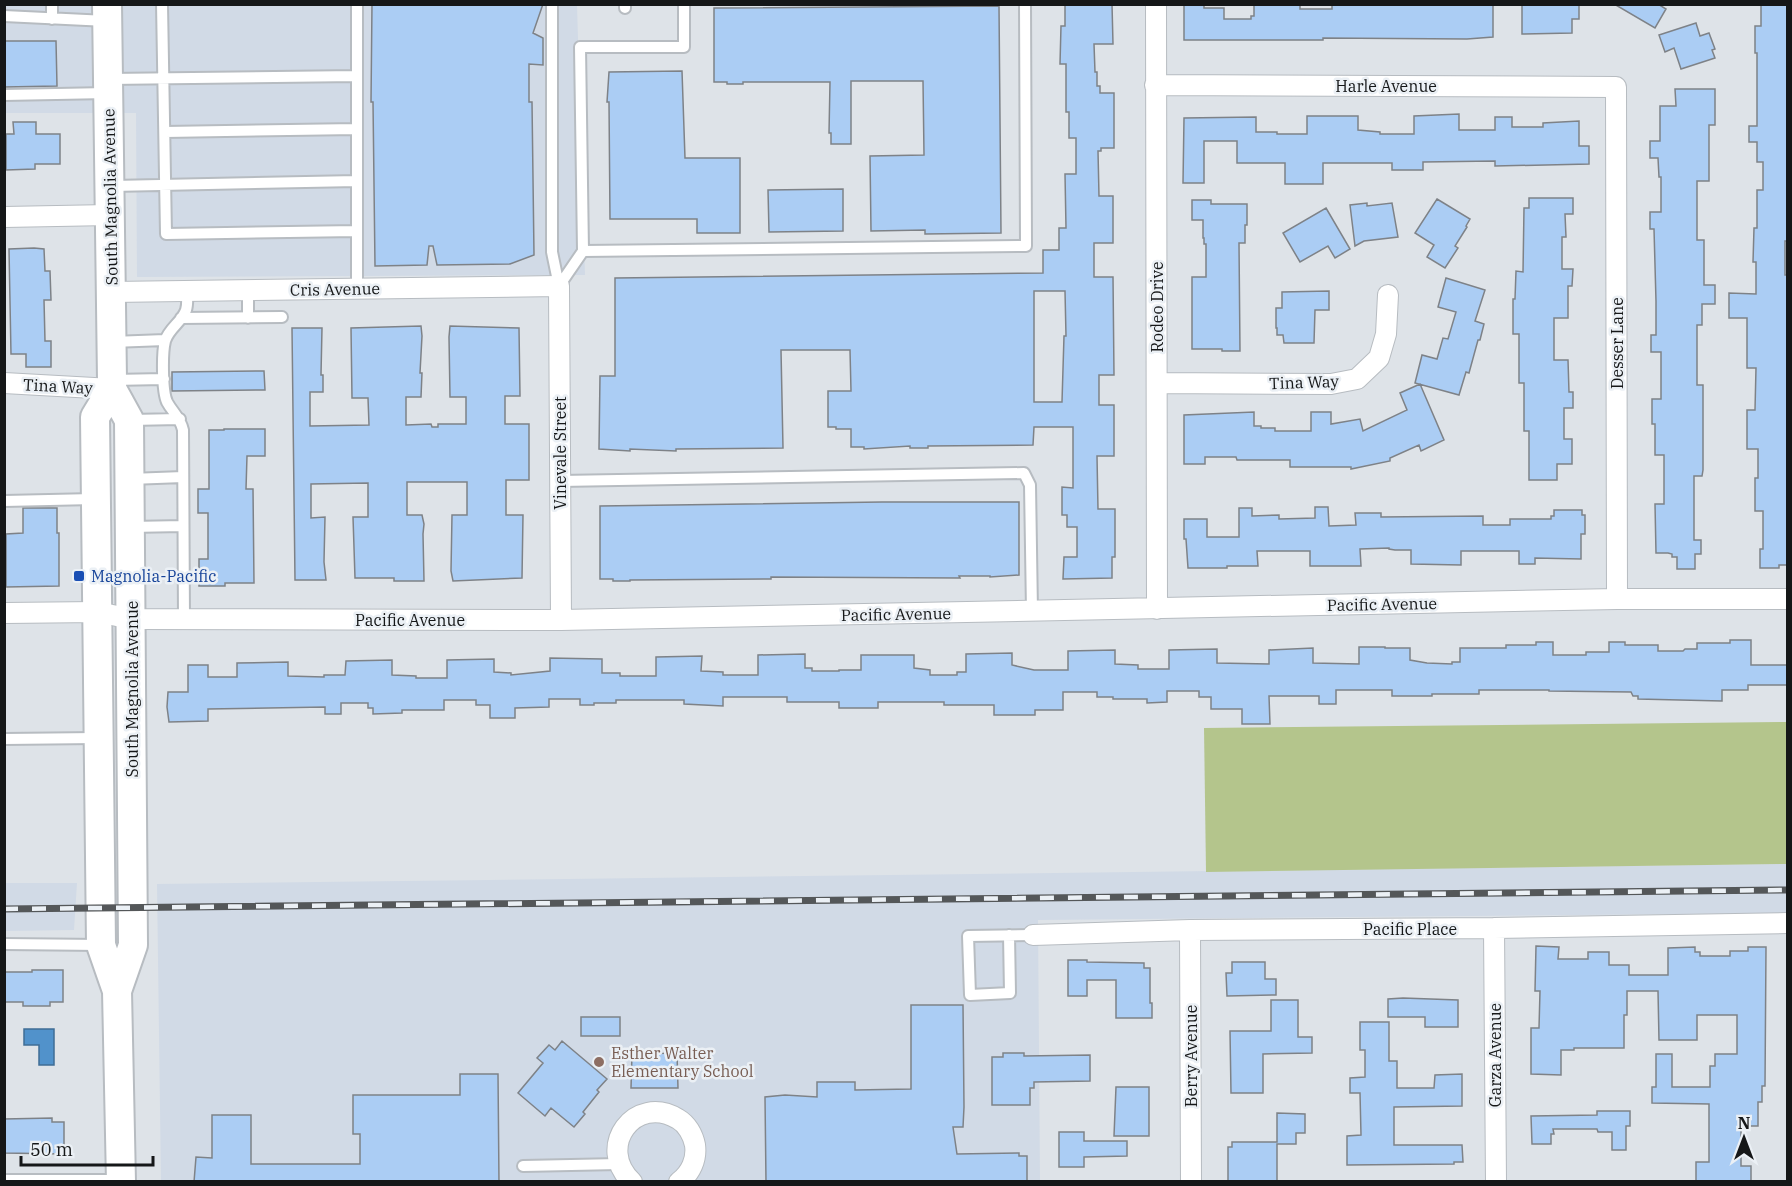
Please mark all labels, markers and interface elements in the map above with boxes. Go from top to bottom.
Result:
street label: Harle Avenue [1335,76,1437,96]
street label: South Magnolia Avenue [98,108,122,286]
street label: Rodeo Drive [1147,261,1167,353]
street label: Cris Avenue [290,278,380,300]
street label: Desser Lane [1607,297,1627,389]
street label: Tina Way [1269,371,1340,393]
street label: Tina Way [23,374,94,398]
street label: Vinevale Street [550,396,570,510]
place label: Magnolia-Pacific [91,566,217,586]
marker: Magnolia-Pacific [72,569,86,583]
street label: Pacific Avenue [1327,593,1437,615]
street label: South Magnolia Avenue [122,601,142,777]
street label: Pacific Avenue [841,603,951,625]
street label: Pacific Avenue [355,610,465,630]
street label: Pacific Place [1363,919,1457,939]
street label: Garza Avenue [1485,1003,1505,1107]
street label: Berry Avenue [1181,1005,1201,1107]
place label: Esther Walter Elementary School [611,1043,754,1081]
marker: Esther Walter Elementary School [592,1055,606,1069]
north arrow [1714,1108,1774,1168]
text: N [1738,1113,1750,1133]
scale bar [21,1129,153,1167]
text: 50 m [30,1138,73,1161]

